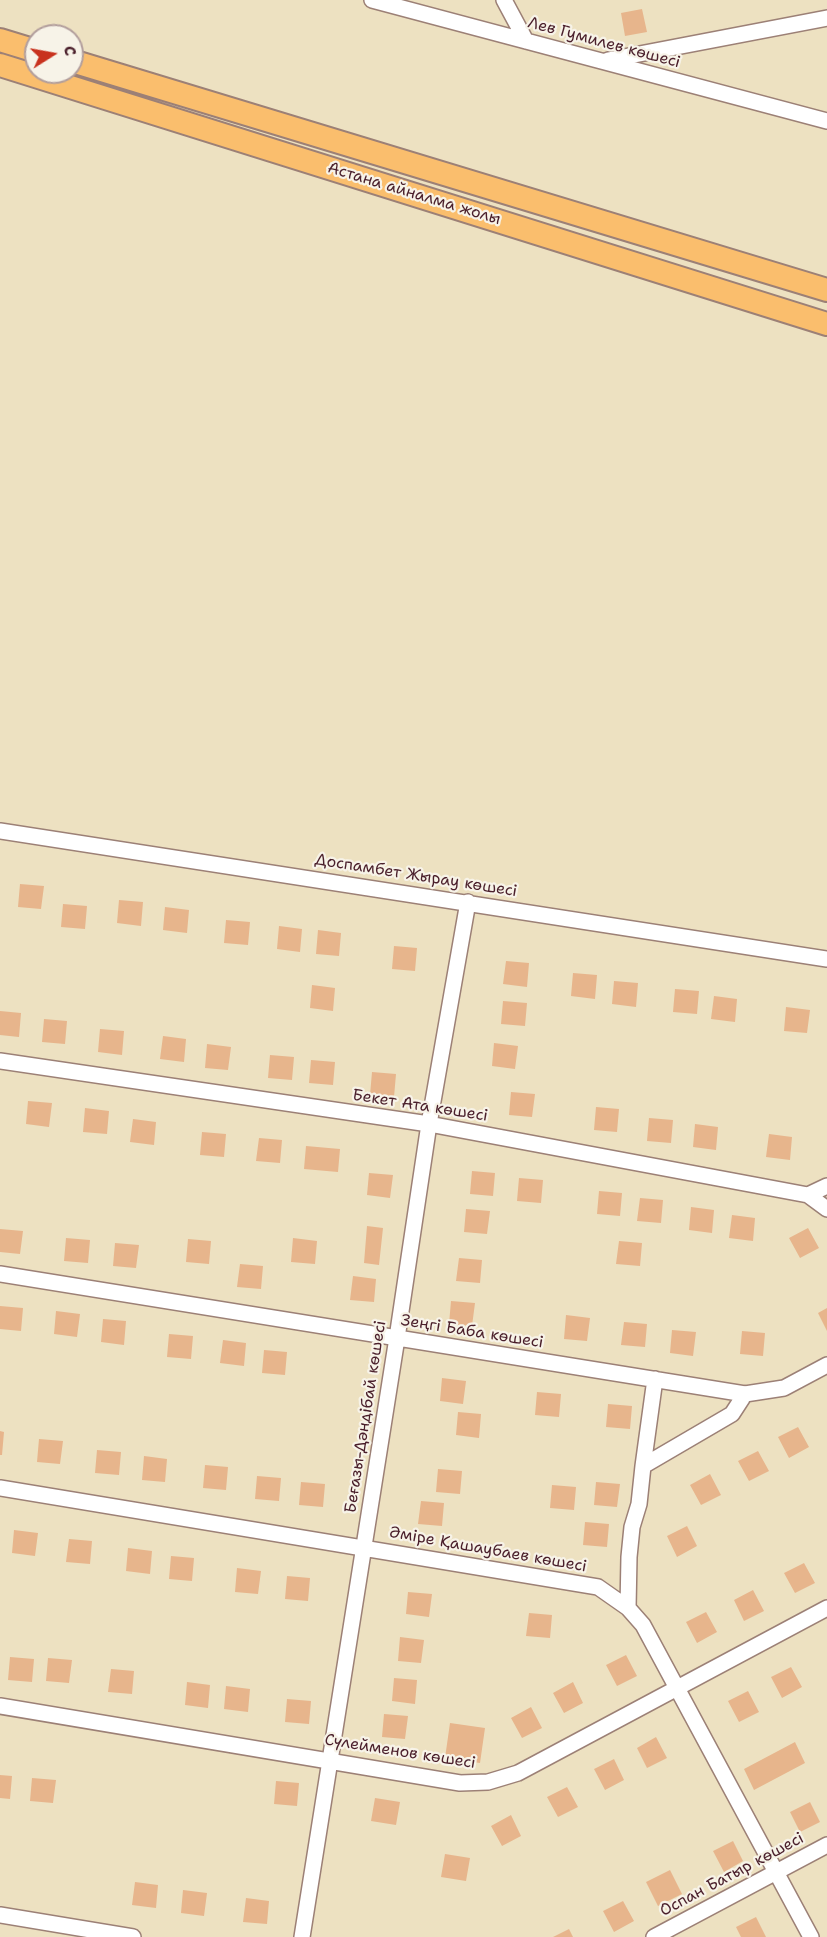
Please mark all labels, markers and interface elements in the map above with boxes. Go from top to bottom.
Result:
street label: Лев Гумилев көшесі [526,13,682,73]
north arrow [24,24,84,84]
text: С [59,44,81,58]
street label: Астана айналма жолы [325,158,503,230]
street label: Доспамбет Жырау көшесі [313,851,519,901]
street label: Бекет Ата көшесі [351,1086,489,1126]
street label: Зеңгі Баба көшесі [399,1311,545,1353]
street label: Беғазы-Дәндібай көшесі [341,1319,391,1515]
street label: Әміре Қашаубаев көшесі [388,1523,588,1577]
street label: Сүлейменов көшесі [323,1731,477,1773]
street label: Оспан Батыр көшесі [657,1829,807,1921]

